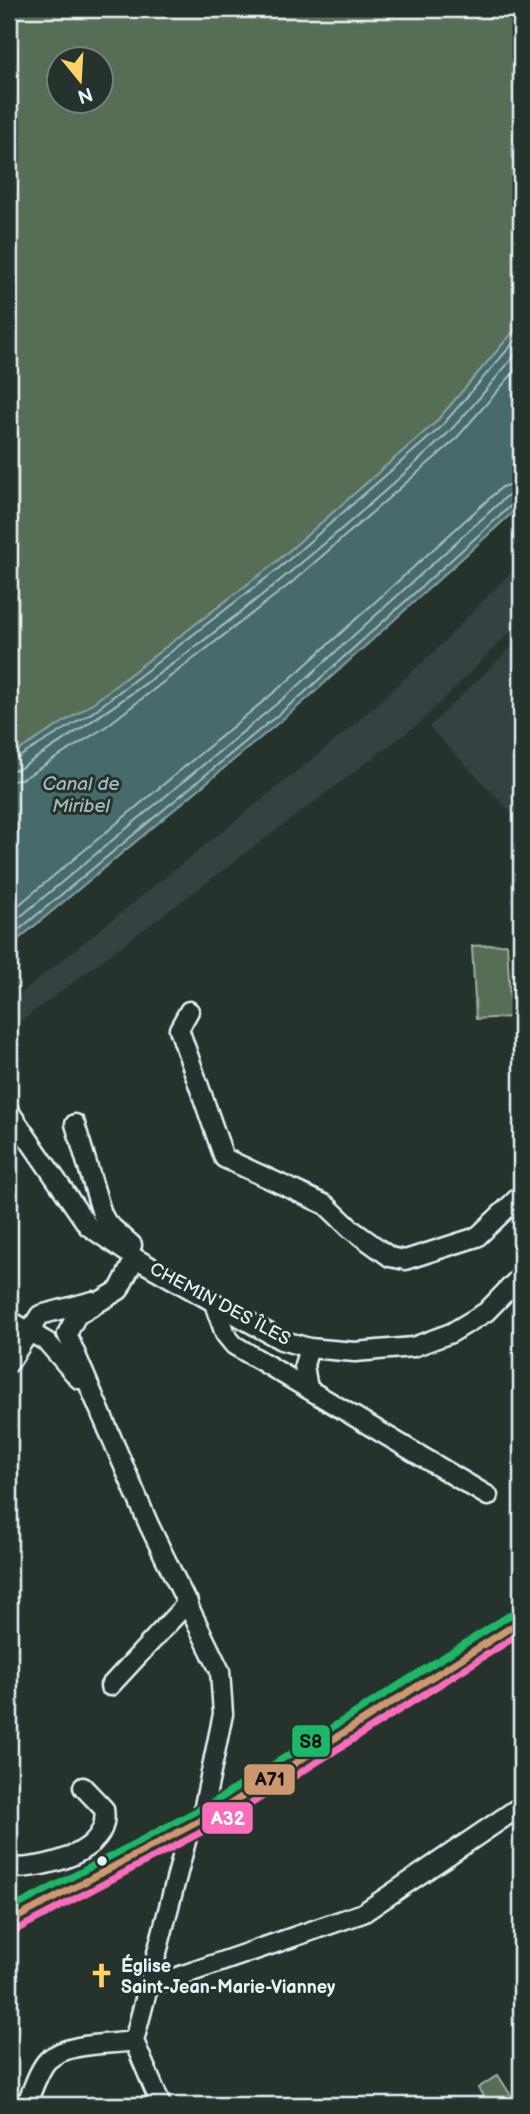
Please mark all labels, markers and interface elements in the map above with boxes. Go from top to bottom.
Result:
north arrow [46,46,116,116]
text: N [74,82,95,108]
water label: Canal de Miribel [42,773,120,818]
street label: CHEMIN DES ÎLES [146,1256,295,1350]
line badge: S8 [291,1724,331,1758]
text: S8 [300,1731,322,1754]
line badge: A71 [243,1763,296,1796]
text: A71 [254,1769,285,1792]
line badge: A32 [201,1801,254,1835]
text: A32 [210,1808,246,1831]
unlabelled marker [95,1854,109,1868]
place label: Église Saint-Jean-Marie-Vianney [121,1954,336,1998]
church icon: Église Saint-Jean-Marie-Vianney [87,1962,115,1990]

